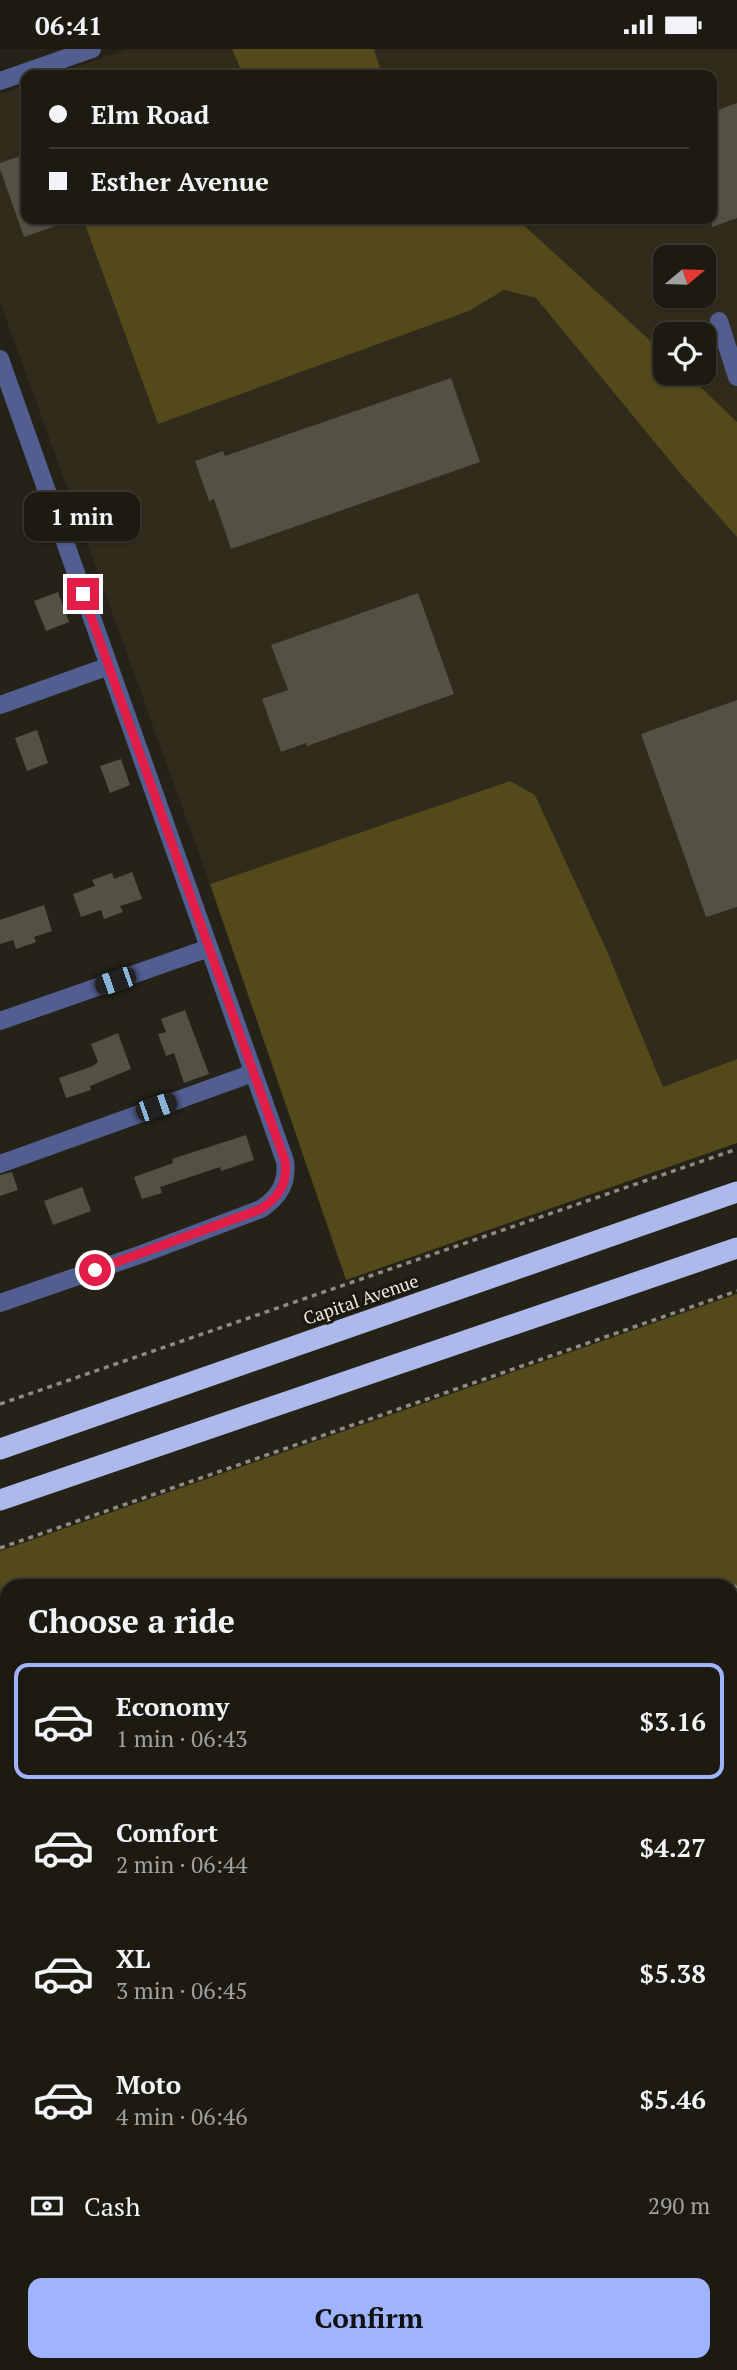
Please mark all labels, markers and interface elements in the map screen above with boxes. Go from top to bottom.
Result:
text: 06:41 [35,8,103,42]
text: Elm Road [91,97,209,131]
text: Esther Avenue [91,164,269,198]
north arrow [653,245,716,308]
map controls [653,245,716,385]
button: locate [653,322,716,385]
callout: 1 min [25,493,141,541]
text: 1 min [51,501,113,532]
route end [67,578,99,610]
car [92,964,139,998]
car [133,1090,180,1124]
route start [79,1254,111,1286]
street label: Capital Avenue [300,1268,422,1330]
text: Choose a ride [28,1600,235,1642]
text: Economy [116,1689,229,1723]
icon: car [32,1690,95,1753]
text: $3.16 [640,1704,706,1738]
text: 1 min · 06:43 [116,1723,248,1754]
text: Comfort [116,1815,218,1849]
icon: car [32,1816,95,1879]
text: $4.27 [640,1830,706,1864]
text: 2 min · 06:44 [116,1849,248,1880]
text: XL [116,1941,150,1975]
icon: car [32,1942,95,2005]
text: $5.38 [640,1956,706,1990]
text: 3 min · 06:45 [116,1975,248,2006]
text: Moto [116,2067,181,2101]
icon: car [32,2068,95,2131]
text: $5.46 [640,2082,706,2116]
text: 4 min · 06:46 [116,2101,248,2132]
icon: cash [28,2187,66,2225]
text: Cash [84,2189,140,2223]
text: 290 m [648,2190,710,2221]
button: Confirm [28,2278,710,2358]

